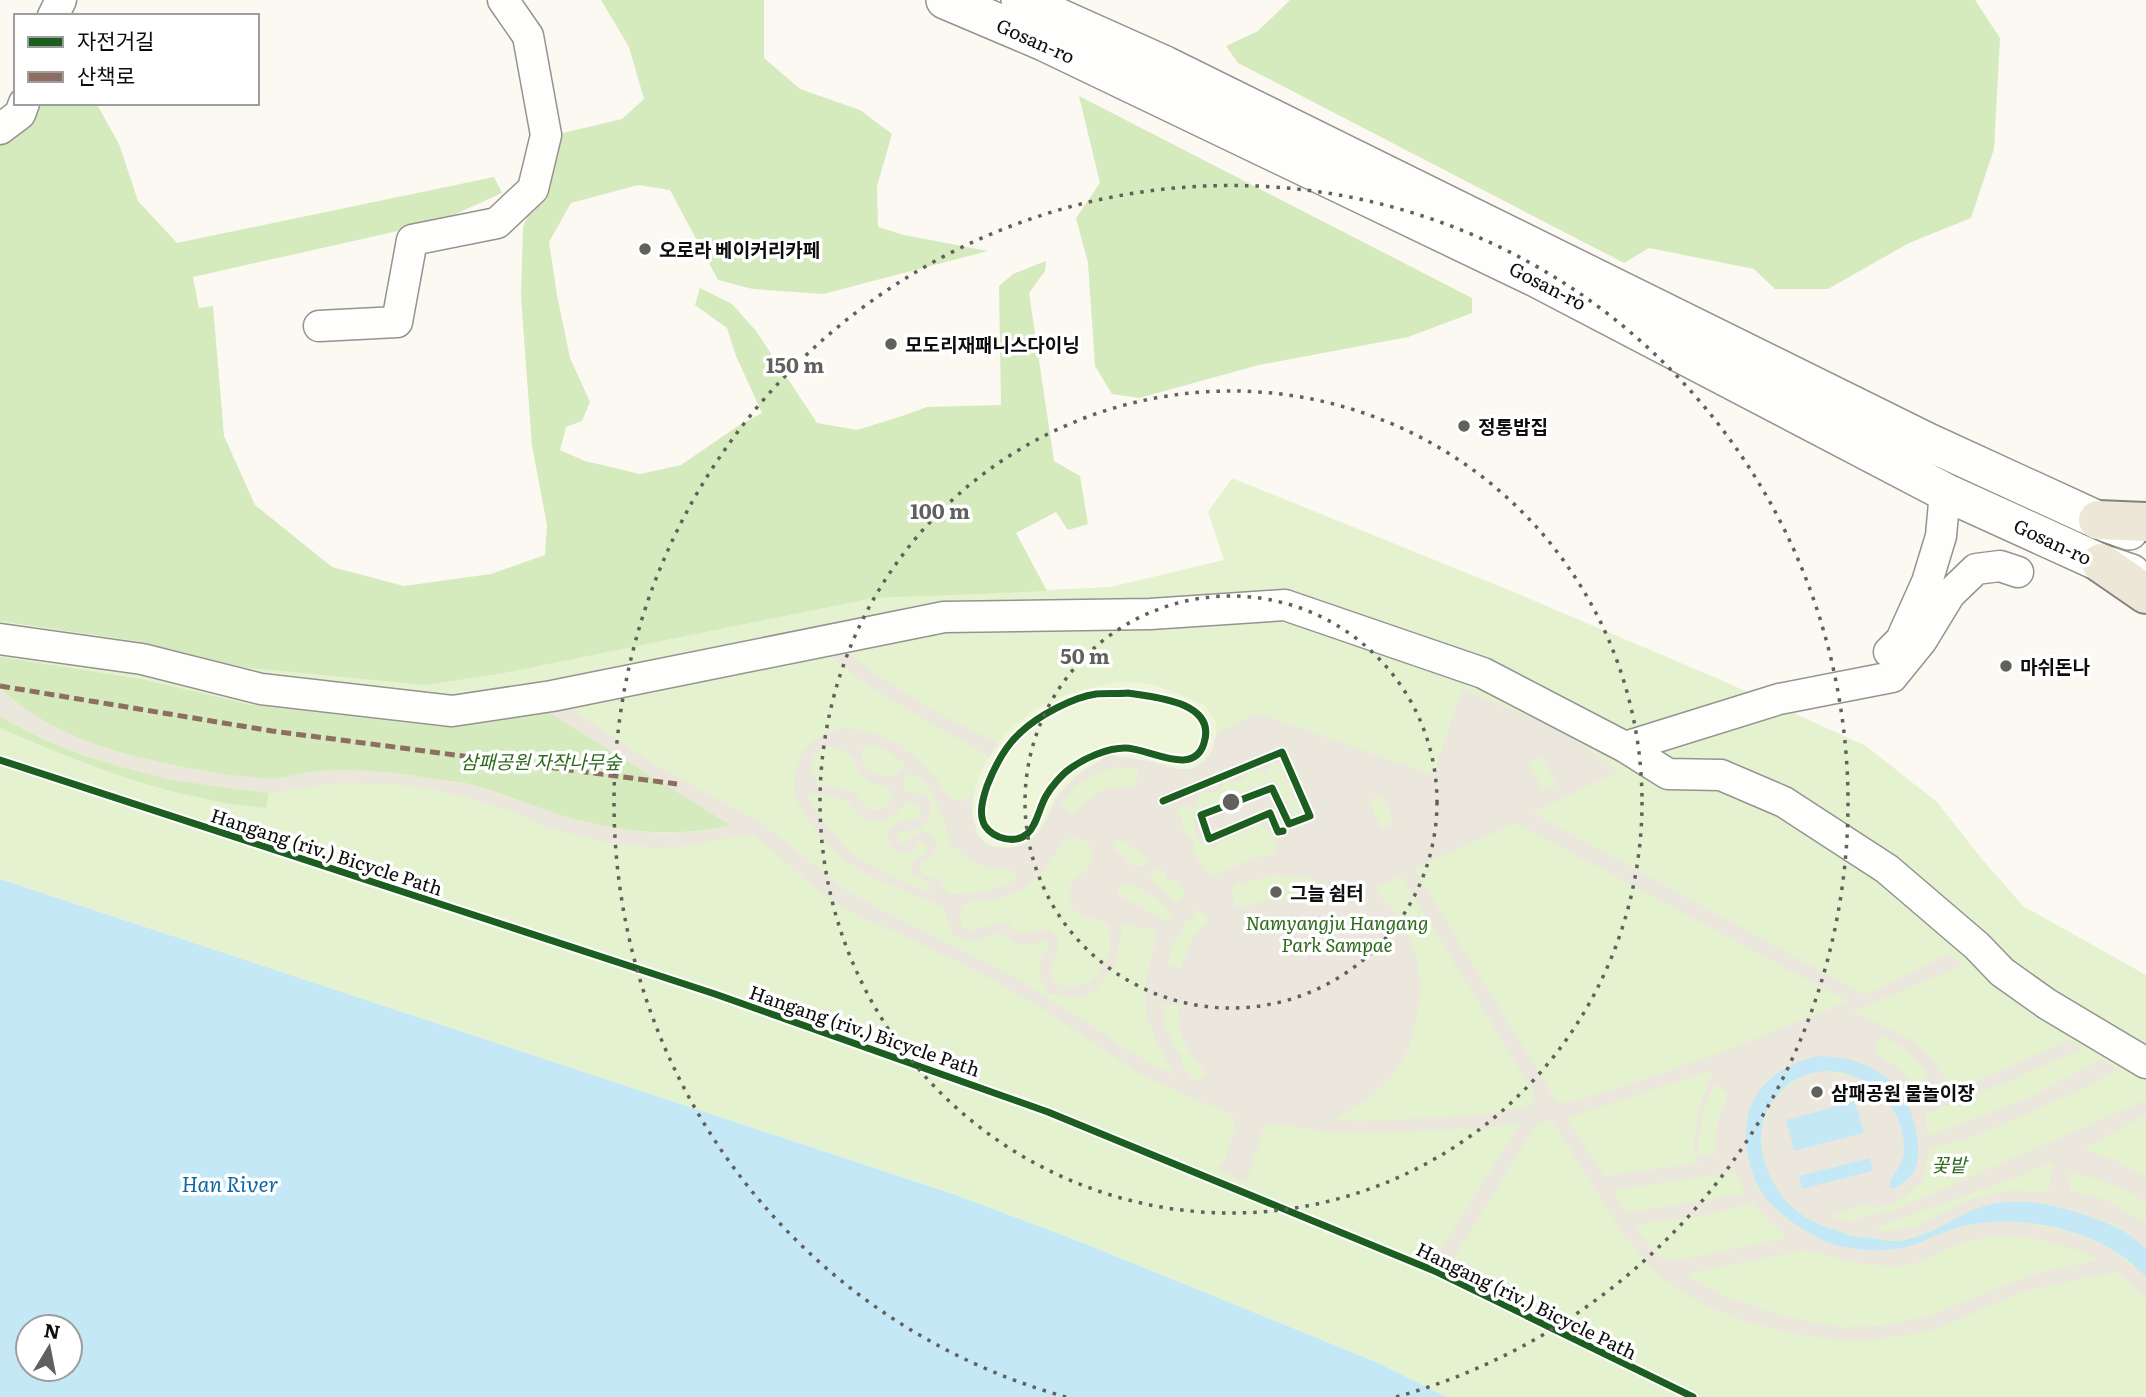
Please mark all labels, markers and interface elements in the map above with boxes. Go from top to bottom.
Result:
street label: Gosan-ro [992,10,1080,70]
legend [14,14,259,105]
text: 자전거길 [77,24,154,55]
text: 산책로 [77,59,135,90]
place label: 오로라 베이커리카페 [659,235,820,263]
marker: 오로라 베이커리카페 [637,241,653,257]
street label: Gosan-ro [1505,254,1591,316]
place label: 모도리재패니스다이닝 [905,330,1080,358]
marker: 모도리재패니스다이닝 [883,336,899,352]
text: 150 m [766,348,824,379]
place label: 정통밥집 [1478,412,1548,440]
marker: 정통밥집 [1456,418,1472,434]
text: 100 m [910,494,970,525]
street label: Gosan-ro [2009,511,2097,571]
text: 50 m [1060,639,1110,670]
place label: 마쉬돈나 [2020,652,2090,680]
marker: 마쉬돈나 [1998,658,2014,674]
park label: 삼패공원 자작나무숲 [461,747,623,775]
centre of rings [1219,790,1243,814]
street label: Hangang (riv.) Bicycle Path [207,800,447,902]
place label: 그늘 쉼터 [1290,878,1364,906]
marker: 그늘 쉼터 [1268,884,1284,900]
park label: Namyangju Hangang Park Sampae [1246,908,1428,958]
street label: Hangang (riv.) Bicycle Path [746,977,984,1083]
place label: 삼패공원 물놀이장 [1831,1078,1975,1106]
marker: 삼패공원 물놀이장 [1809,1084,1825,1100]
park label: 꽃밭 [1932,1150,1969,1178]
water label: Han River [182,1167,279,1198]
street label: Hangang (riv.) Bicycle Path [1412,1234,1642,1366]
north arrow [14,1313,84,1383]
text: N [42,1315,62,1345]

